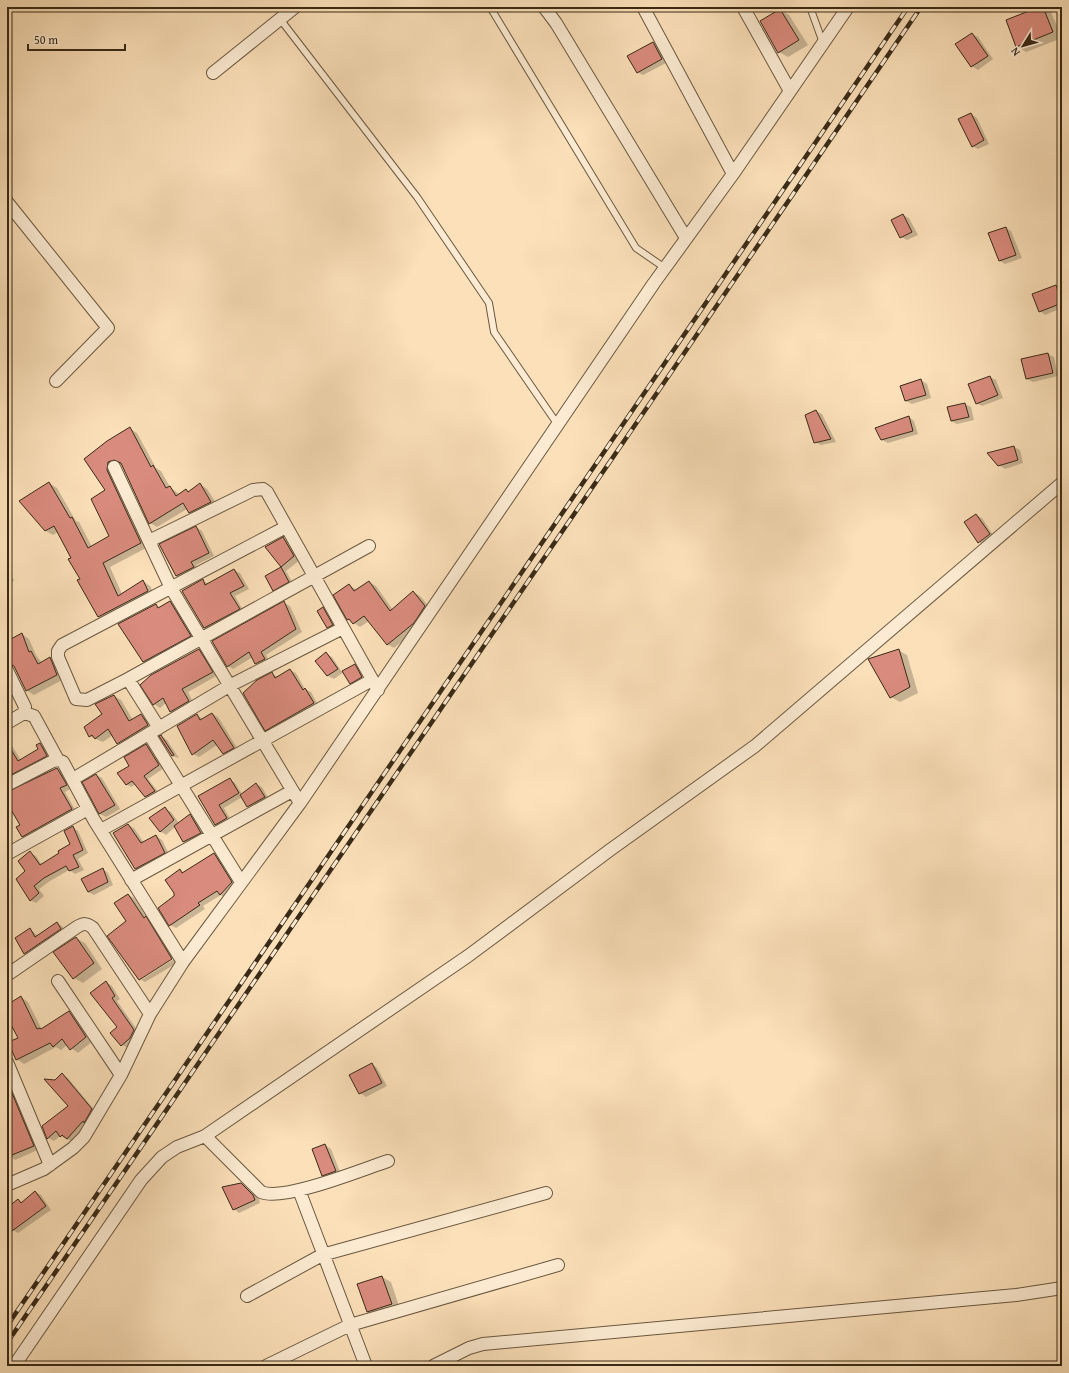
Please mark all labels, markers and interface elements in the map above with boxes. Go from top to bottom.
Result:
scale bar [28,26,125,52]
north arrow [1003,26,1043,66]
text: 50 m [34,31,58,48]
text: N [1006,44,1024,60]

